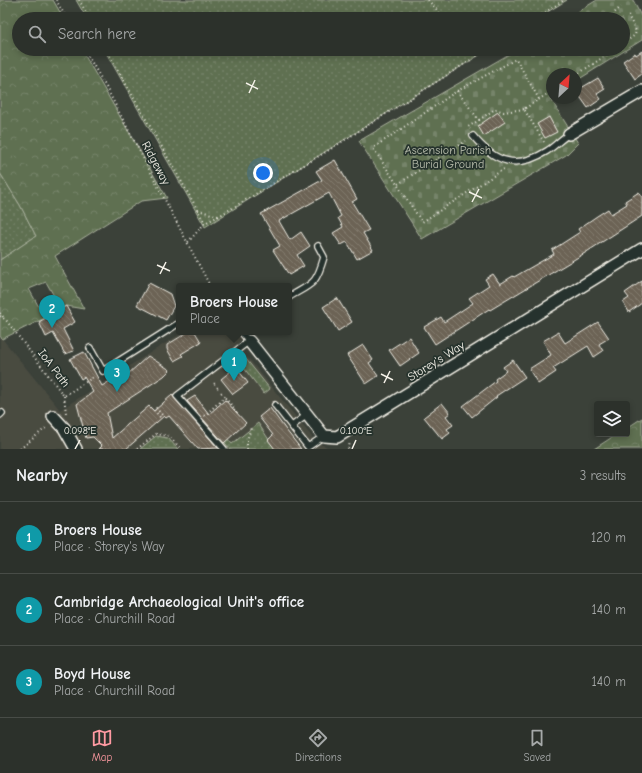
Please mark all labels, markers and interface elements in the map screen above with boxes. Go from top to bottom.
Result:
search box [12,12,630,56]
icon: search [26,23,48,45]
text: Search here [58,25,136,43]
north arrow [546,68,582,104]
street label: Ridgeway [139,139,174,188]
park label: Ascension Parish Burial Ground [405,143,491,171]
your location [253,163,273,183]
popup [176,283,292,335]
text: Broers House [190,293,278,311]
pin: 2 [39,295,65,328]
text: Place [190,311,220,326]
street label: Storey's Way [405,338,468,384]
street label: IoA Path [35,346,73,390]
pin: 1 [221,348,247,381]
pin: 3 [104,359,130,392]
map controls [594,401,630,437]
button: layers [594,401,630,437]
text: 0.098°E [64,425,96,437]
text: 0.100°E [340,425,372,437]
text: Nearby [16,466,67,485]
text: 3 results [580,468,626,483]
text: Broers House [54,521,142,539]
text: 1 [26,530,32,545]
text: 120 m [591,530,626,545]
text: Place · Storey's Way [54,539,164,554]
text: Cambridge Archaeological Unit's office [54,593,304,611]
text: 2 [26,602,32,617]
text: 140 m [592,602,626,617]
text: Place · Churchill Road [54,611,175,626]
text: Boyd House [54,665,131,683]
text: 3 [26,674,32,689]
text: 140 m [592,674,626,689]
text: Place · Churchill Road [54,683,175,698]
tab: Map [91,727,113,764]
tab: Directions [295,727,342,764]
tab: Saved [524,727,551,764]

